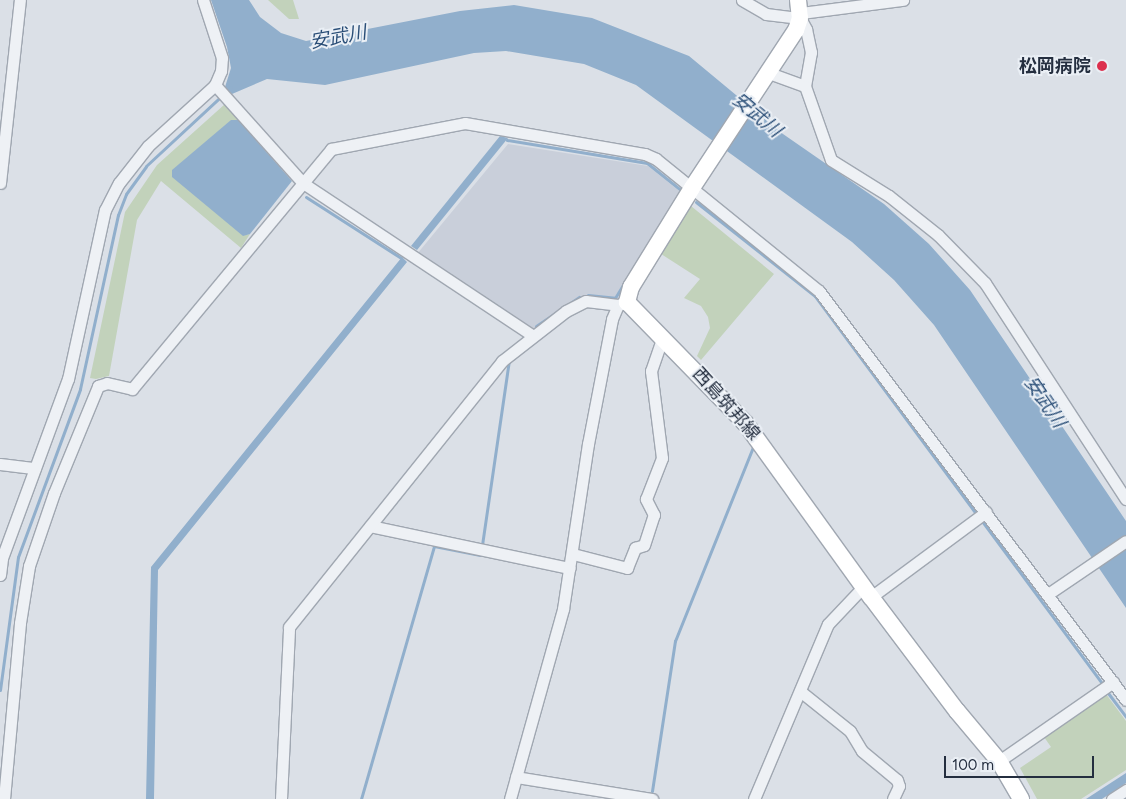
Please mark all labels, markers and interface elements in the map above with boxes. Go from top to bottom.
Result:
water label: 安武川 [308,21,368,53]
place label: 松岡病院 [1019,55,1091,77]
marker: 松岡病院 [1095,59,1109,73]
water label: 安武川 [728,88,786,142]
street label: 西島筑邦線 [688,363,764,445]
water label: 安武川 [1020,372,1070,432]
scale bar [946,746,1096,778]
text: 100 m [952,756,994,774]

